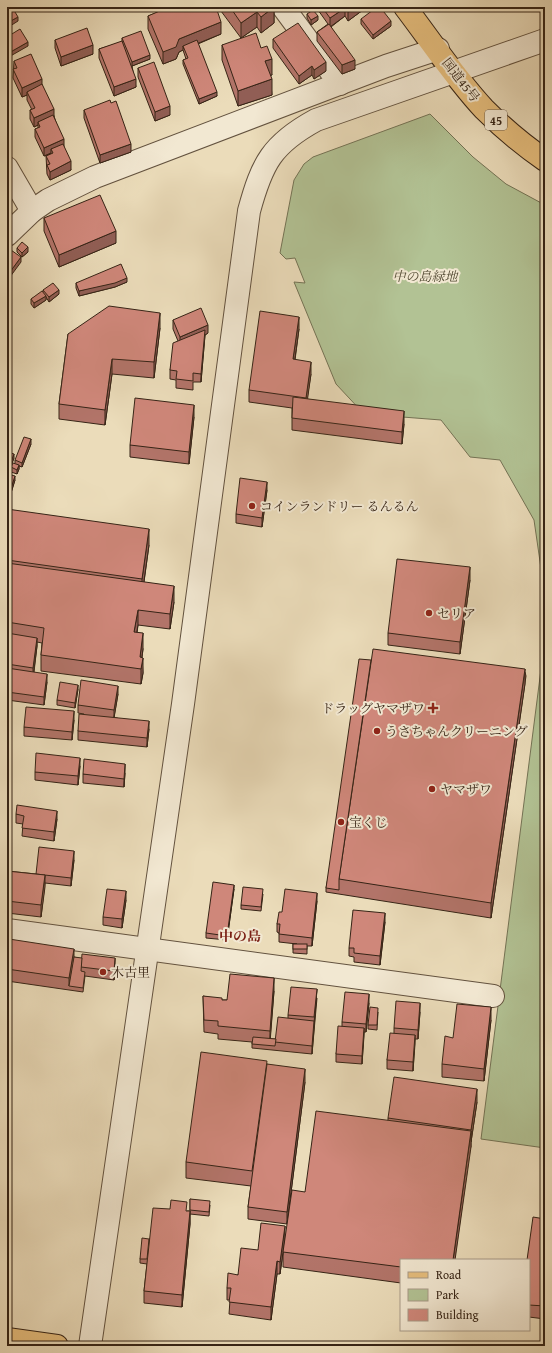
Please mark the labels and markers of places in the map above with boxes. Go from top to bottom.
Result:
place label: コインランドリー るんるん [260,497,418,516]
marker: コインランドリー るんるん [247,501,257,511]
place label: セリア [437,604,476,623]
marker: セリア [424,608,434,618]
place label: ドラッグヤマザワ [321,699,425,718]
marker: ドラッグヤマザワ [428,703,438,713]
place label: うさちゃんクリーニング [385,722,528,741]
marker: うさちゃんクリーニング [372,726,382,736]
place label: ヤマザワ [440,780,492,799]
marker: ヤマザワ [427,784,437,794]
place label: 宝くじ [349,813,388,832]
marker: 宝くじ [336,817,346,827]
place label: 木古里 [111,963,150,982]
marker: 木古里 [98,967,108,977]

